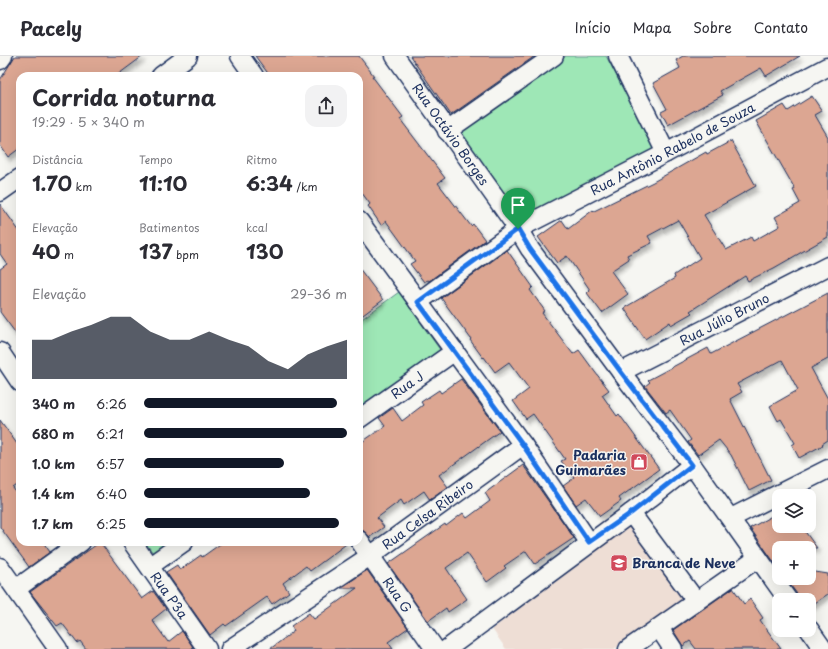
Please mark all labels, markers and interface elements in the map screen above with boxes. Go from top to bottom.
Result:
text: Pacely [20,14,82,42]
text: Início [575,17,611,38]
text: Mapa [633,17,671,38]
text: Sobre [693,17,732,38]
text: Contato [754,17,808,38]
street label: Rua Octávio Borges [408,79,494,189]
text: Corrida noturna [32,80,216,113]
button: share [305,85,347,127]
street label: Rua Antônio Rabelo de Souza [587,97,759,199]
text: 19:29 · 5 × 340 m [32,112,145,131]
text: Distância [32,151,83,168]
text: Tempo [139,151,173,168]
text: Ritmo [246,151,277,168]
text: 1.70 [32,168,72,198]
text: 11:10 [139,168,187,198]
text: 6:34 [246,168,293,198]
text: km [72,178,92,195]
text: /km [293,178,317,195]
pin [501,188,535,229]
icon: arrive [507,194,529,216]
text: Elevação [32,219,78,236]
text: Batimentos [139,219,199,236]
text: kcal [246,219,268,236]
text: 40 [32,236,60,266]
text: 137 [139,236,173,266]
text: 130 [246,236,283,266]
text: m [60,246,74,263]
text: bpm [173,246,199,263]
text: Elevação [32,284,86,303]
text: 29–36 m [290,284,347,303]
street label: Rua Júlio Bruno [676,288,772,350]
street label: Rua J [387,366,427,403]
text: 340 m [32,394,75,413]
text: 6:26 [96,394,127,413]
text: 680 m [32,424,74,443]
text: 6:21 [96,424,124,443]
place label: Padaria Guimarães [555,445,626,479]
shop icon: Padaria Guimarães [629,452,649,472]
text: 1.0 km [32,454,75,473]
text: 6:57 [96,454,124,473]
street label: Rua Celsa Ribeiro [378,474,477,553]
text: 1.4 km [32,484,75,503]
text: 6:40 [96,484,127,503]
map controls [772,489,816,637]
button: layers [772,489,816,533]
text: 1.7 km [32,514,73,533]
text: 6:25 [96,514,126,533]
button: + [772,541,816,585]
school or university icon: Branca de Neve [609,553,629,573]
place label: Branca de Neve [632,553,736,572]
street label: Rua P3a [147,568,193,623]
street label: Rua G [379,573,417,616]
button: − [772,593,816,637]

